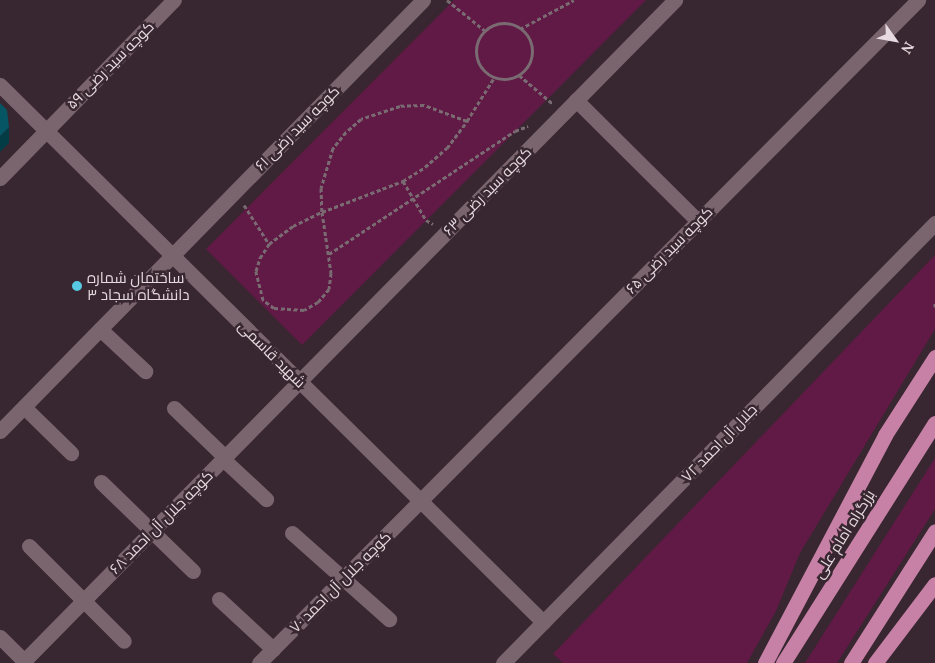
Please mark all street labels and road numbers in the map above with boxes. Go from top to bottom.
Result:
street label: کوچه سید رضی ۵۹ [63,18,157,112]
street label: کوچه سید رضی ۶۱ [251,82,343,174]
street label: کوچه سید رضی ۶۳ [439,143,535,239]
street label: کوچه سید رضی ۶۵ [622,203,716,297]
street label: شهید قاسمی [235,317,309,391]
street label: جلال آل احمد ۷۲ [677,400,761,486]
street label: کوچه جلال آل احمد ۶۸ [105,466,217,578]
street label: بزرگراه امام علی [810,486,878,582]
street label: کوچه جلال آل احمد ۷۰ [286,528,394,636]

